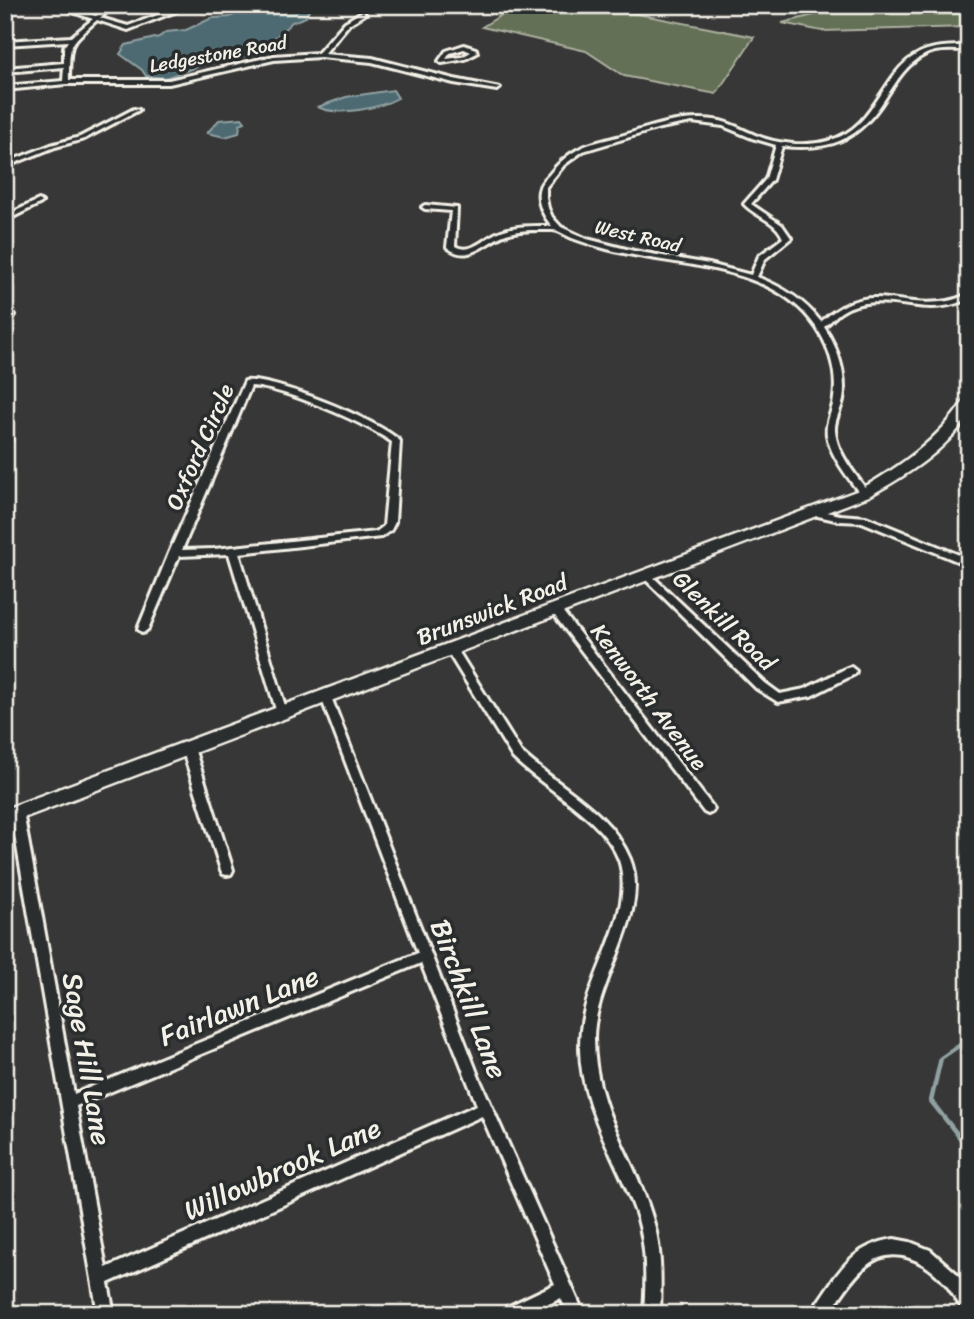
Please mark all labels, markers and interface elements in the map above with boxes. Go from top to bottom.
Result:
street label: Ledgestone Road [147,25,291,82]
street label: West Road [592,210,686,262]
street label: Oxford Circle [154,377,246,517]
street label: Glenkill Road [662,560,787,683]
street label: Brunswick Road [410,562,575,658]
street label: Kenworth Avenue [579,614,719,780]
street label: Birchkill Lane [416,912,522,1086]
street label: Fairlawn Lane [152,952,326,1060]
street label: Sage Hill Lane [48,969,126,1149]
street label: Willowbrook Lane [175,1104,389,1234]

